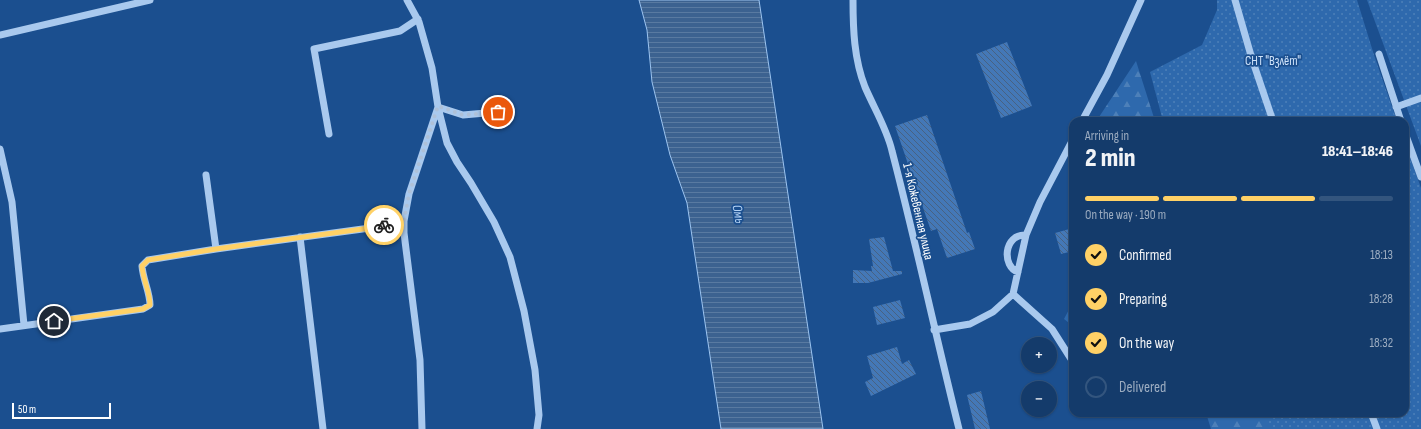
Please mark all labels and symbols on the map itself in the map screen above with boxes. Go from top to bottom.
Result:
park label: СНТ "Взлёт" [1245,53,1301,69]
pin [481,95,515,129]
street label: 1-я Кожевенная улица [899,161,937,261]
water label: Омь [729,203,748,225]
courier [364,205,404,245]
pin [37,304,71,338]
scale bar [12,401,111,420]

